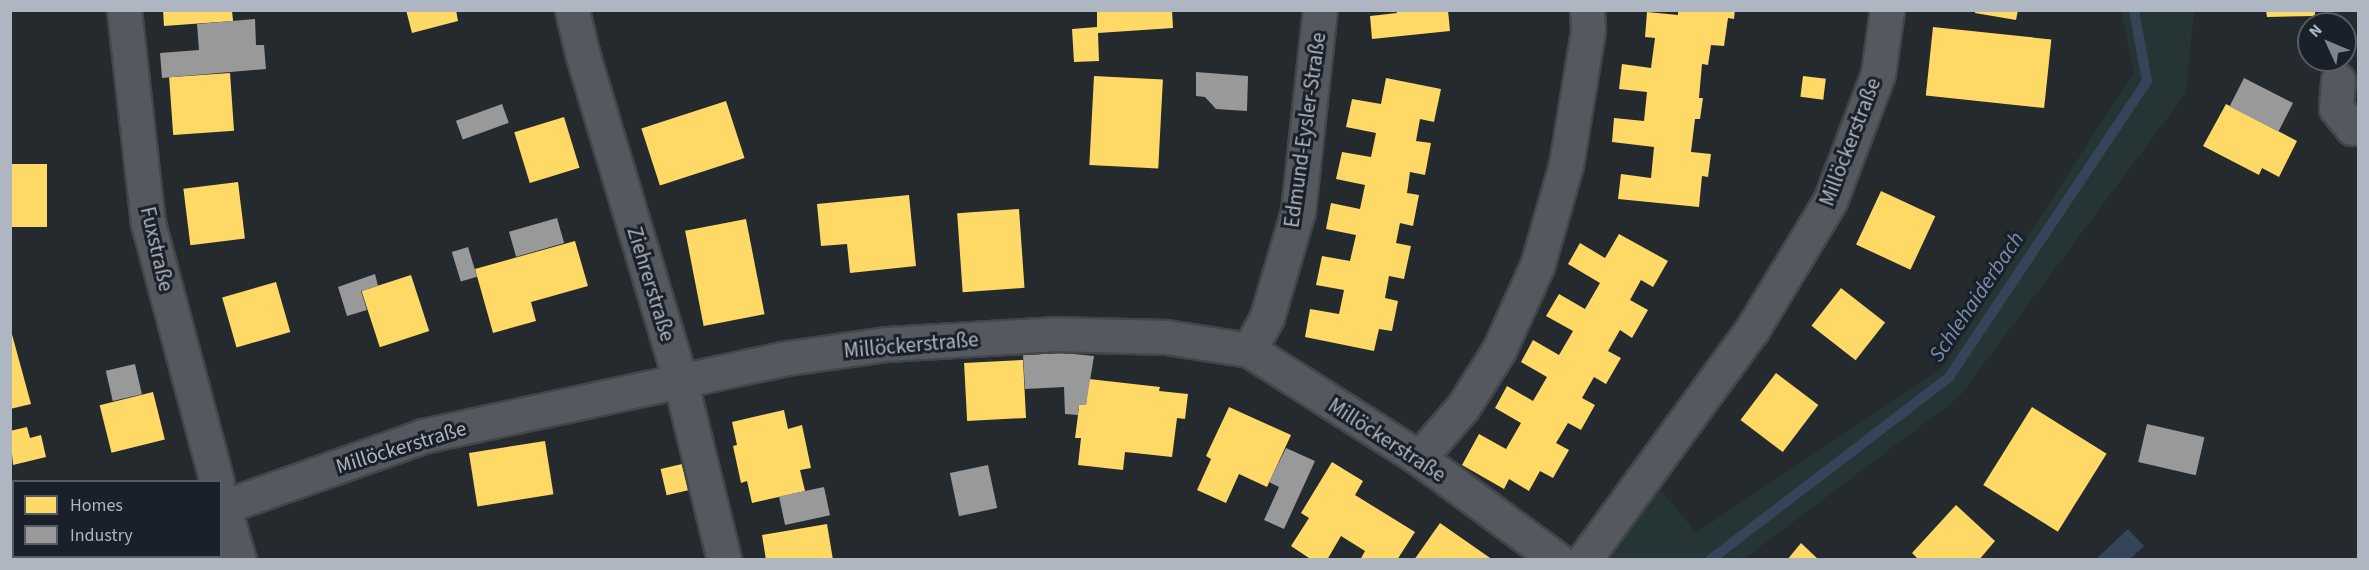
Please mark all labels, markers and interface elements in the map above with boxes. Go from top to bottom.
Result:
north arrow [2297,12,2357,72]
text: N [2304,19,2327,42]
street label: Edmund-Eysler-Straße [1279,31,1331,229]
street label: Millöckerstraße [1814,74,1886,210]
street label: Fuxstraße [135,204,179,294]
street label: Ziehrerstraße [622,224,680,344]
water label: Schlehaiderbach [1924,227,2030,367]
street label: Millöckerstraße [843,327,979,363]
street label: Millöckerstraße [1323,393,1451,487]
street label: Millöckerstraße [333,415,469,479]
legend [12,480,222,558]
text: Homes [70,493,123,518]
text: Industry [70,523,133,548]

